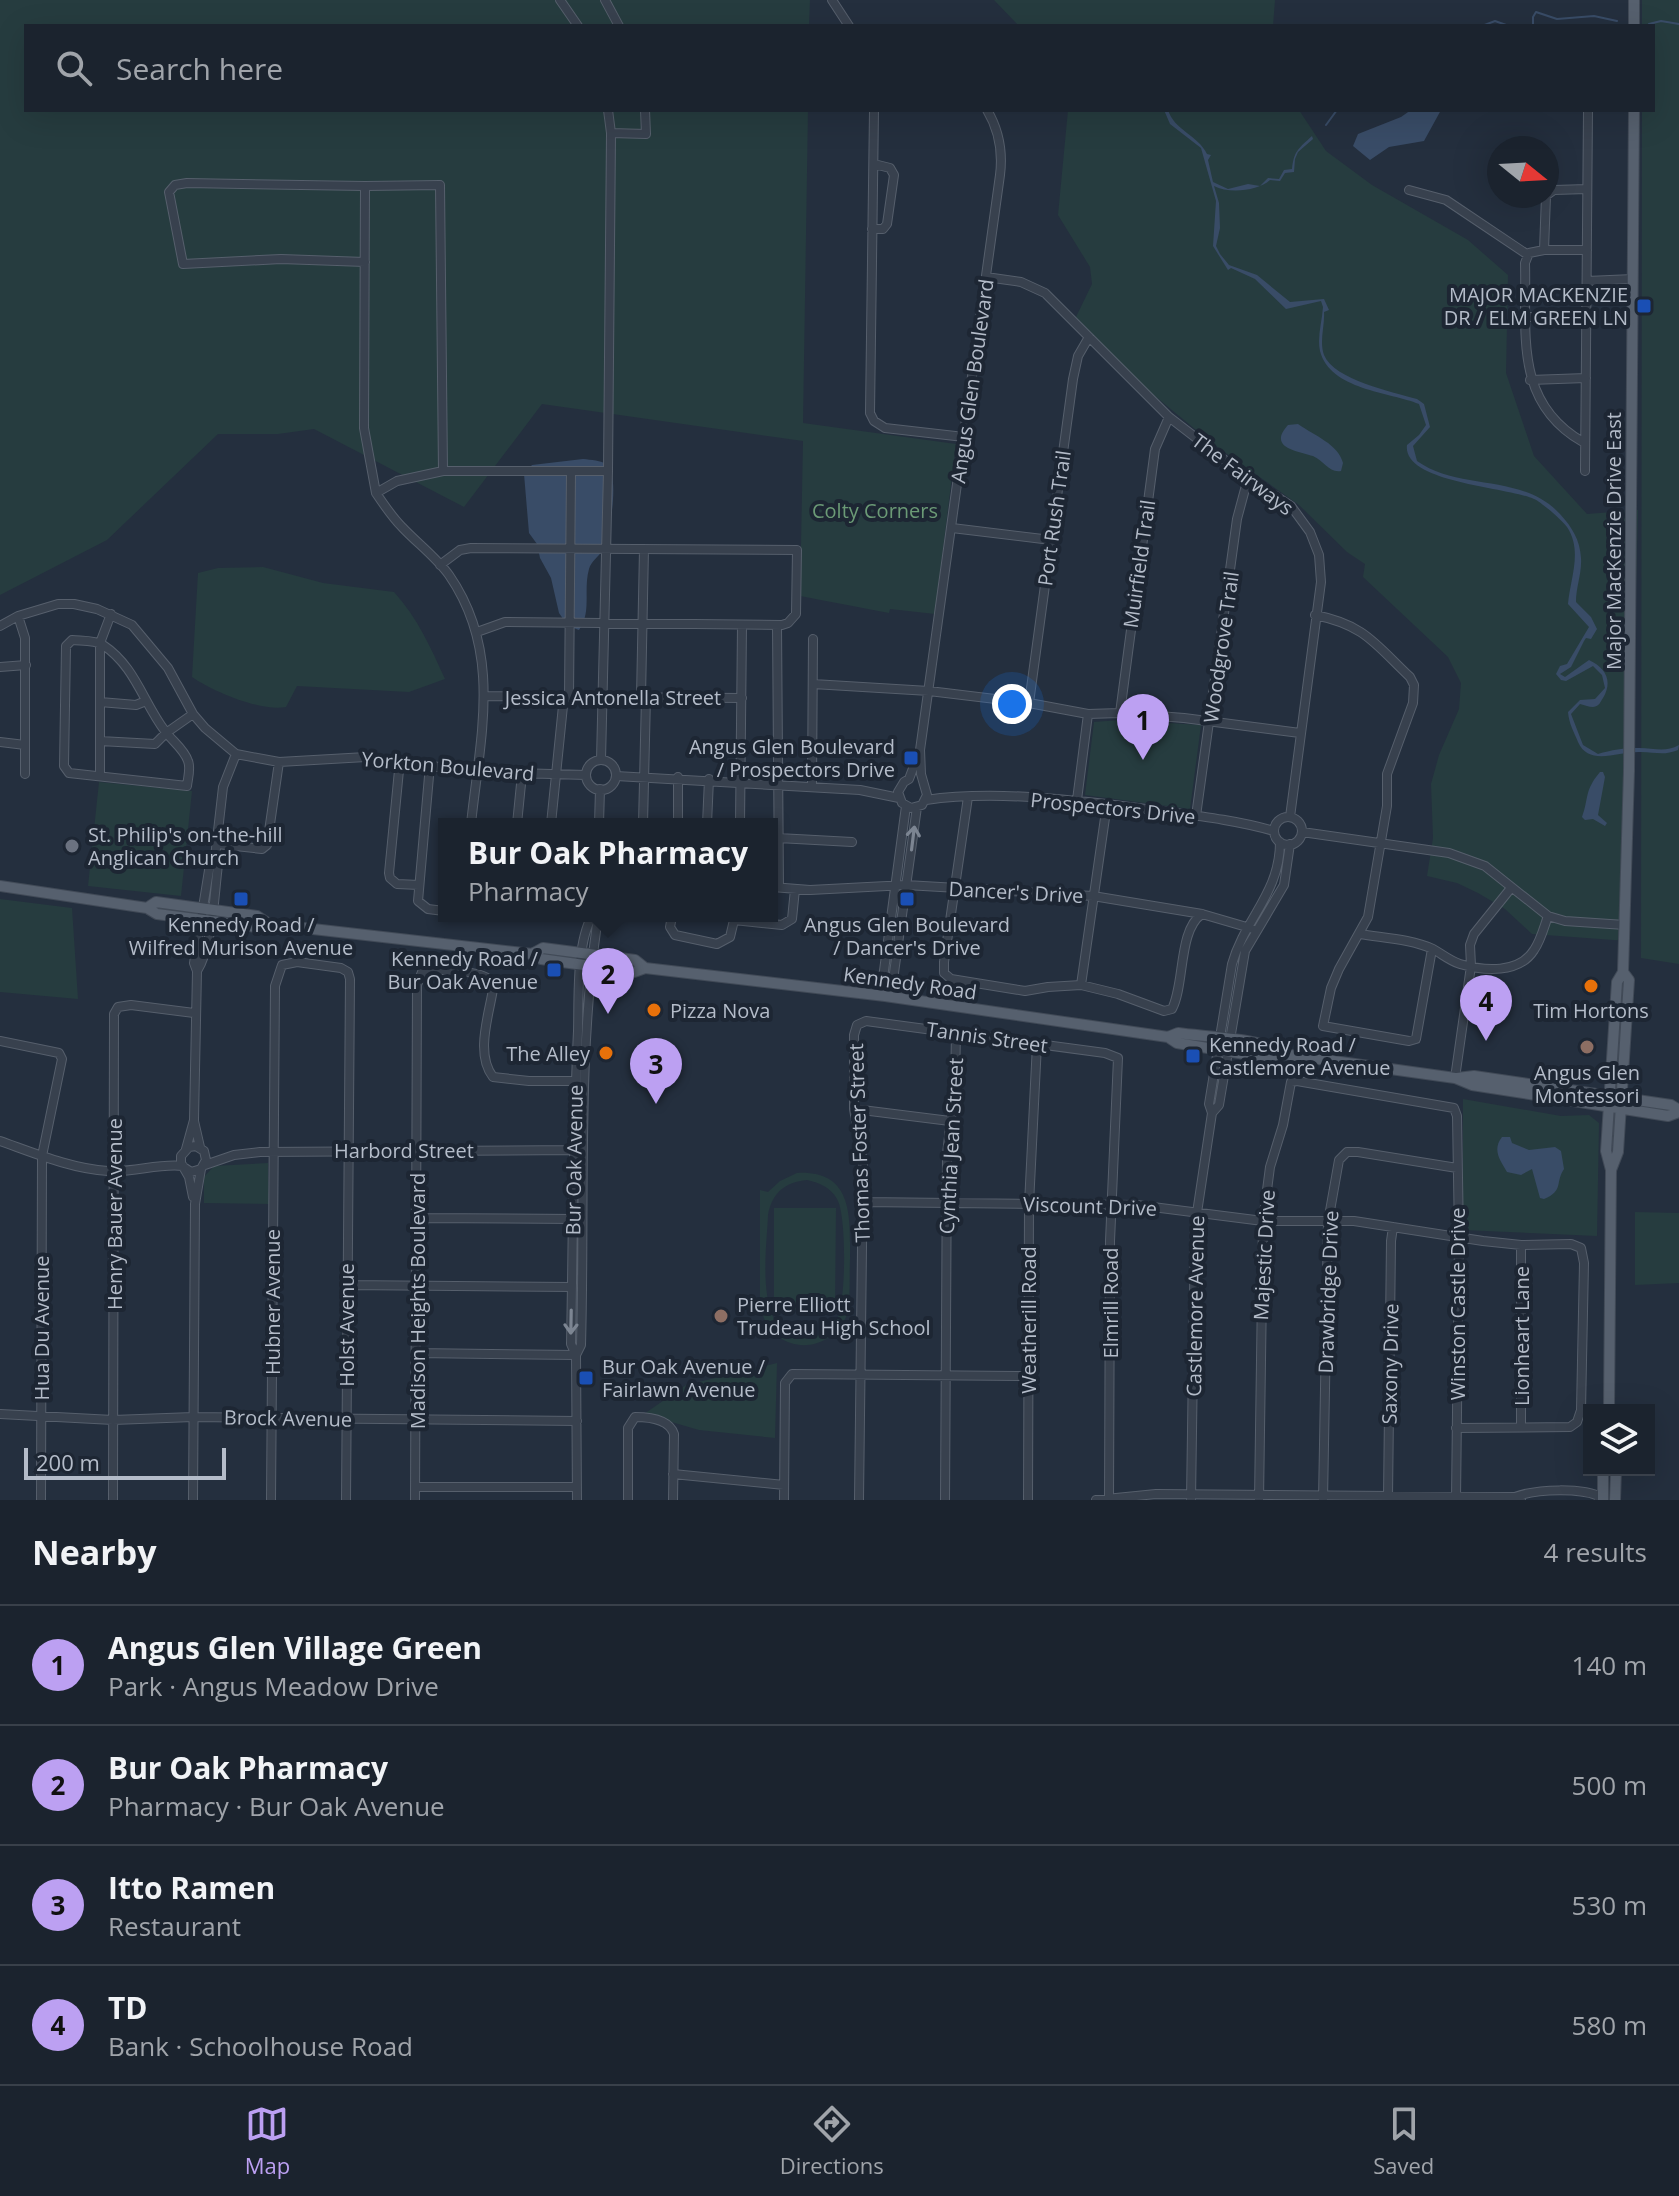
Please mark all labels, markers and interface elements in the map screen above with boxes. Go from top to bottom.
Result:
search box [24,24,1655,112]
icon: search [52,46,96,90]
text: Search here [116,48,283,89]
north arrow [1487,136,1559,208]
street label: Angus Glen Boulevard [944,277,1000,485]
place label: MAJOR MACKENZIE DR / ELM GREEN LN [1444,281,1628,331]
marker: MAJOR MACKENZIE DR / ELM GREEN LN [1635,297,1653,315]
street label: Major MacKenzie Drive East [1600,412,1627,670]
street label: The Fairways [1187,427,1299,521]
street label: Port Rush Trail [1031,449,1077,587]
park label: Colty Corners [812,497,938,524]
street label: Muirfield Trail [1117,498,1161,630]
street label: Woodgrove Trail [1197,570,1245,724]
street label: Jessica Antonella Street [503,684,721,711]
your location [992,684,1032,724]
pin: 1 [1117,694,1169,760]
place label: Angus Glen Boulevard / Prospectors Drive [689,733,895,783]
street label: Yorkton Boulevard [360,745,536,787]
marker: Angus Glen Boulevard / Prospectors Drive [902,749,920,767]
street label: Prospectors Drive [1029,786,1197,830]
popup [438,818,778,922]
place label: St. Philip's on-the-hill Anglican Church [88,821,283,871]
one-way arrow [905,825,920,852]
text: Bur Oak Pharmacy [468,832,748,873]
marker: St. Philip's on-the-hill Anglican Church [63,837,81,855]
text: Pharmacy [468,873,589,909]
street label: Dancer's Drive [948,875,1084,909]
marker: Kennedy Road / Wilfred Murison Avenue [232,890,250,908]
marker: Angus Glen Boulevard / Dancer's Drive [898,890,916,908]
place label: Kennedy Road / Wilfred Murison Avenue [129,911,353,961]
place label: Angus Glen Boulevard / Dancer's Drive [804,911,1010,961]
place label: Kennedy Road / Bur Oak Avenue [387,945,539,995]
pin: 2 [582,948,634,1014]
street label: Kennedy Road [842,960,978,1006]
marker: Kennedy Road / Bur Oak Avenue [545,961,563,979]
pin: 4 [1460,975,1512,1041]
marker: Tim Hortons [1582,977,1600,995]
place label: Pizza Nova [670,997,770,1024]
place label: Tim Hortons [1533,997,1649,1024]
marker: Pizza Nova [645,1001,663,1019]
street label: Tannis Street [925,1015,1049,1059]
place label: Kennedy Road / Castlemore Avenue [1209,1031,1390,1081]
pin: 3 [630,1038,682,1104]
marker: Angus Glen Montessori [1578,1038,1596,1056]
place label: The Alley [506,1040,591,1067]
street label: Thomas Foster Street [842,1043,876,1243]
marker: The Alley [597,1044,615,1062]
marker: Kennedy Road / Castlemore Avenue [1184,1047,1202,1065]
street label: Cynthia Jean Street [933,1057,969,1235]
place label: Angus Glen Montessori [1534,1059,1640,1109]
street label: Bur Oak Avenue [559,1084,589,1236]
street label: Henry Bauer Avenue [101,1118,128,1310]
street label: Harbord Street [334,1137,474,1164]
street label: Madison Heights Boulevard [404,1173,431,1429]
street label: Majestic Drive [1247,1189,1281,1321]
street label: Viscount Drive [1023,1190,1157,1222]
street label: Winston Castle Drive [1444,1208,1471,1400]
street label: Drawbridge Drive [1312,1210,1344,1374]
street label: Castlemore Avenue [1180,1215,1210,1397]
street label: Hubner Avenue [259,1229,286,1375]
street label: Weatherill Road [1015,1246,1042,1394]
street label: Elmrill Road [1097,1248,1124,1358]
street label: Hua Du Avenue [28,1256,55,1400]
street label: Holst Avenue [333,1263,360,1387]
street label: Lionheart Lane [1508,1266,1535,1406]
place label: Pierre Elliott Trudeau High School [737,1291,931,1341]
street label: Saxony Drive [1375,1303,1405,1425]
marker: Pierre Elliott Trudeau High School [712,1307,730,1325]
one-way arrow [564,1308,579,1335]
place label: Bur Oak Avenue / Fairlawn Avenue [602,1353,766,1403]
marker: Bur Oak Avenue / Fairlawn Avenue [577,1369,595,1387]
street label: Brock Avenue [224,1403,352,1433]
map controls [1583,1404,1655,1476]
button: layers [1583,1404,1655,1476]
scale bar [24,1444,226,1480]
text: 200 m [36,1447,100,1477]
text: Nearby [32,1529,157,1575]
text: 4 results [1544,1534,1647,1570]
text: Angus Glen Village Green [108,1627,482,1668]
text: 1 [51,1647,65,1683]
text: 140 m [1572,1647,1647,1683]
text: Park · Angus Meadow Drive [108,1668,439,1704]
text: Bur Oak Pharmacy [108,1747,388,1788]
text: 2 [51,1767,65,1803]
text: 500 m [1572,1767,1647,1803]
text: Pharmacy · Bur Oak Avenue [108,1788,445,1824]
text: Itto Ramen [108,1867,275,1908]
text: 3 [51,1887,65,1923]
text: 530 m [1572,1887,1647,1923]
text: Restaurant [108,1908,241,1944]
text: TD [108,1987,148,2028]
text: 4 [51,2007,65,2043]
text: 580 m [1572,2007,1647,2043]
text: Bank · Schoolhouse Road [108,2028,413,2064]
tab: Map [245,2102,290,2180]
tab: Directions [780,2102,884,2180]
tab: Saved [1373,2102,1434,2180]

